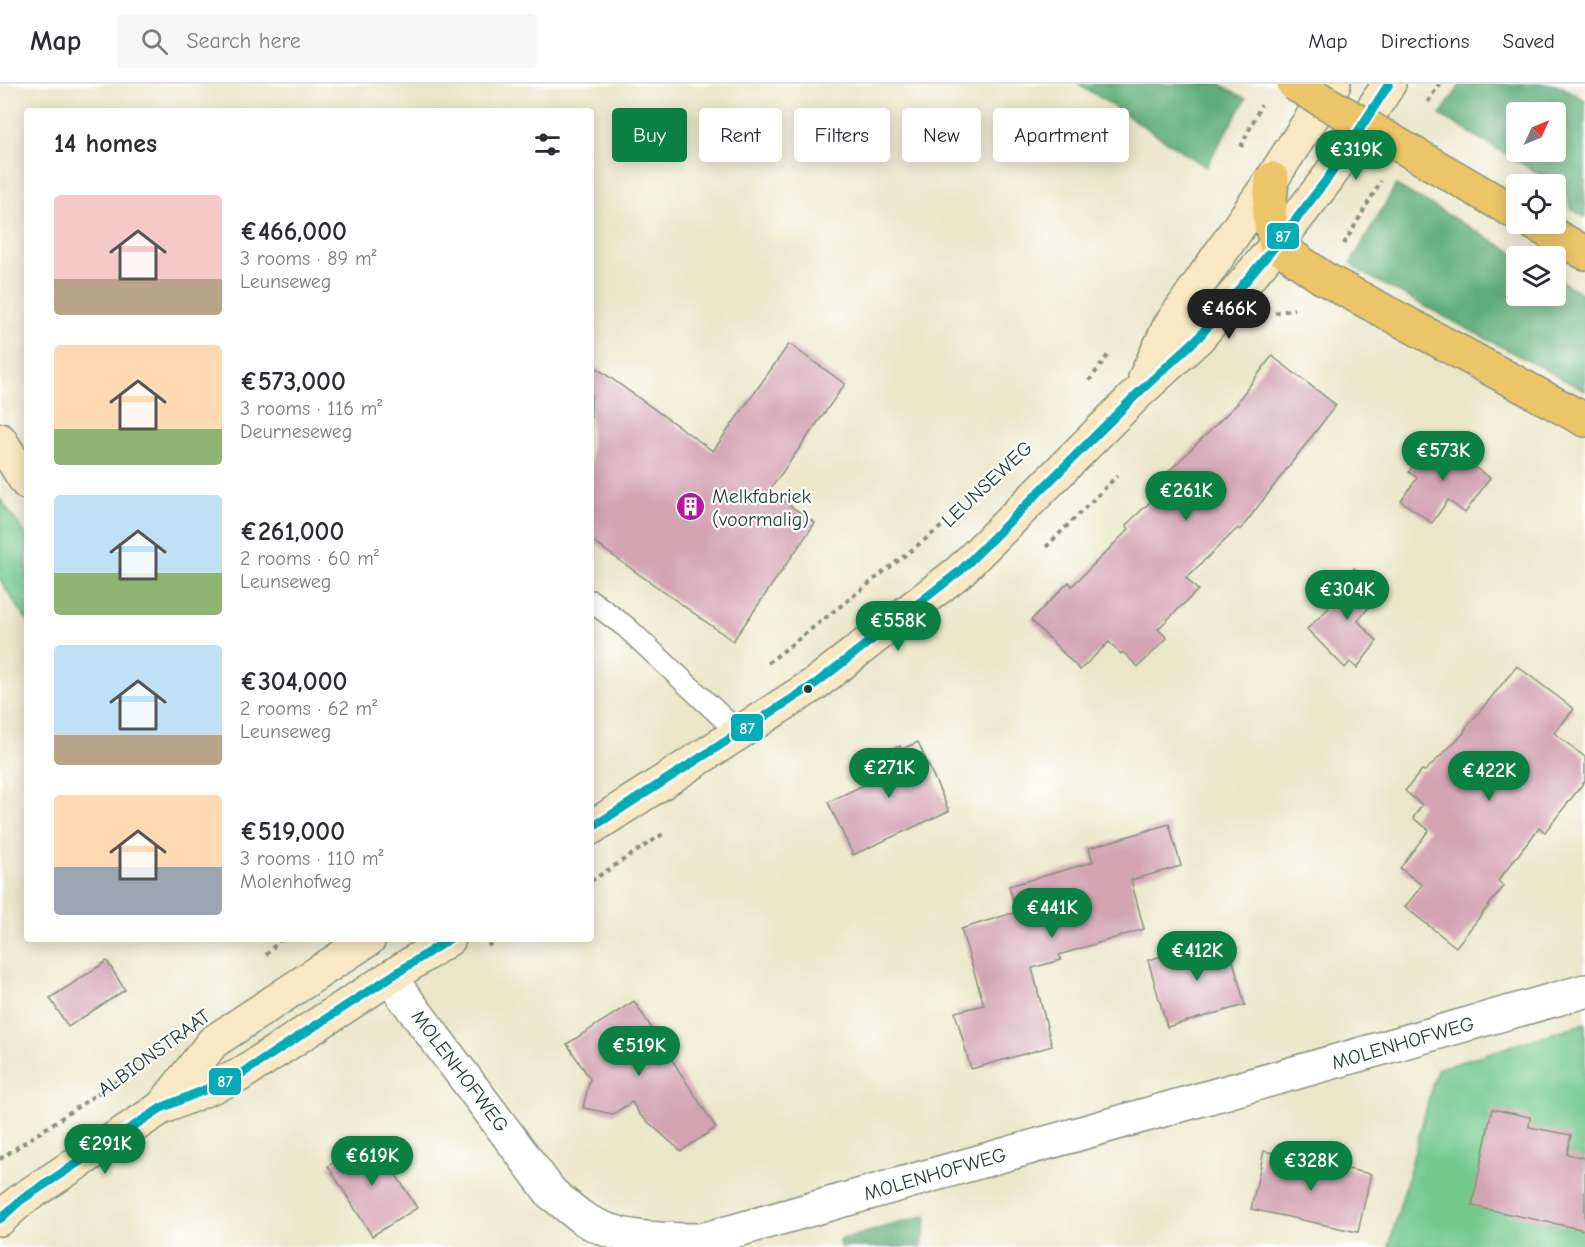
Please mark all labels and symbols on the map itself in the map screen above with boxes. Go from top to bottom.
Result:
north arrow [1506,102,1566,162]
pin: €319K [1314,130,1398,181]
line badge: 87 [1266,222,1300,250]
text: 87 [1275,228,1291,246]
pin: €466K [1187,289,1271,340]
pin: €573K [1401,431,1485,482]
street label: LEUNSEWEG [937,436,1037,532]
pin: €261K [1144,471,1228,522]
place label: Melkfabriek (voormalig) [712,485,812,531]
building icon: Melkfabriek (voormalig) [675,491,707,523]
pin: €304K [1305,570,1389,621]
pin: €558K [856,601,940,652]
unlabelled marker [802,683,814,695]
line badge: 87 [730,713,764,742]
text: 87 [739,720,755,738]
pin: €271K [847,748,931,799]
pin: €422K [1447,751,1531,802]
pin: €441K [1010,888,1094,939]
pin: €412K [1155,931,1239,982]
street label: ALBIONSTRAAT [93,1004,215,1101]
street label: MOLENHOFWEG [407,1005,513,1137]
street label: MOLENHOFWEG [1329,1012,1477,1074]
pin: €519K [597,1026,681,1077]
line badge: 87 [208,1067,242,1096]
text: 87 [217,1073,233,1091]
pin: €291K [63,1124,147,1175]
pin: €619K [330,1136,414,1187]
pin: €328K [1269,1141,1353,1192]
street label: MOLENHOFWEG [861,1143,1009,1205]

